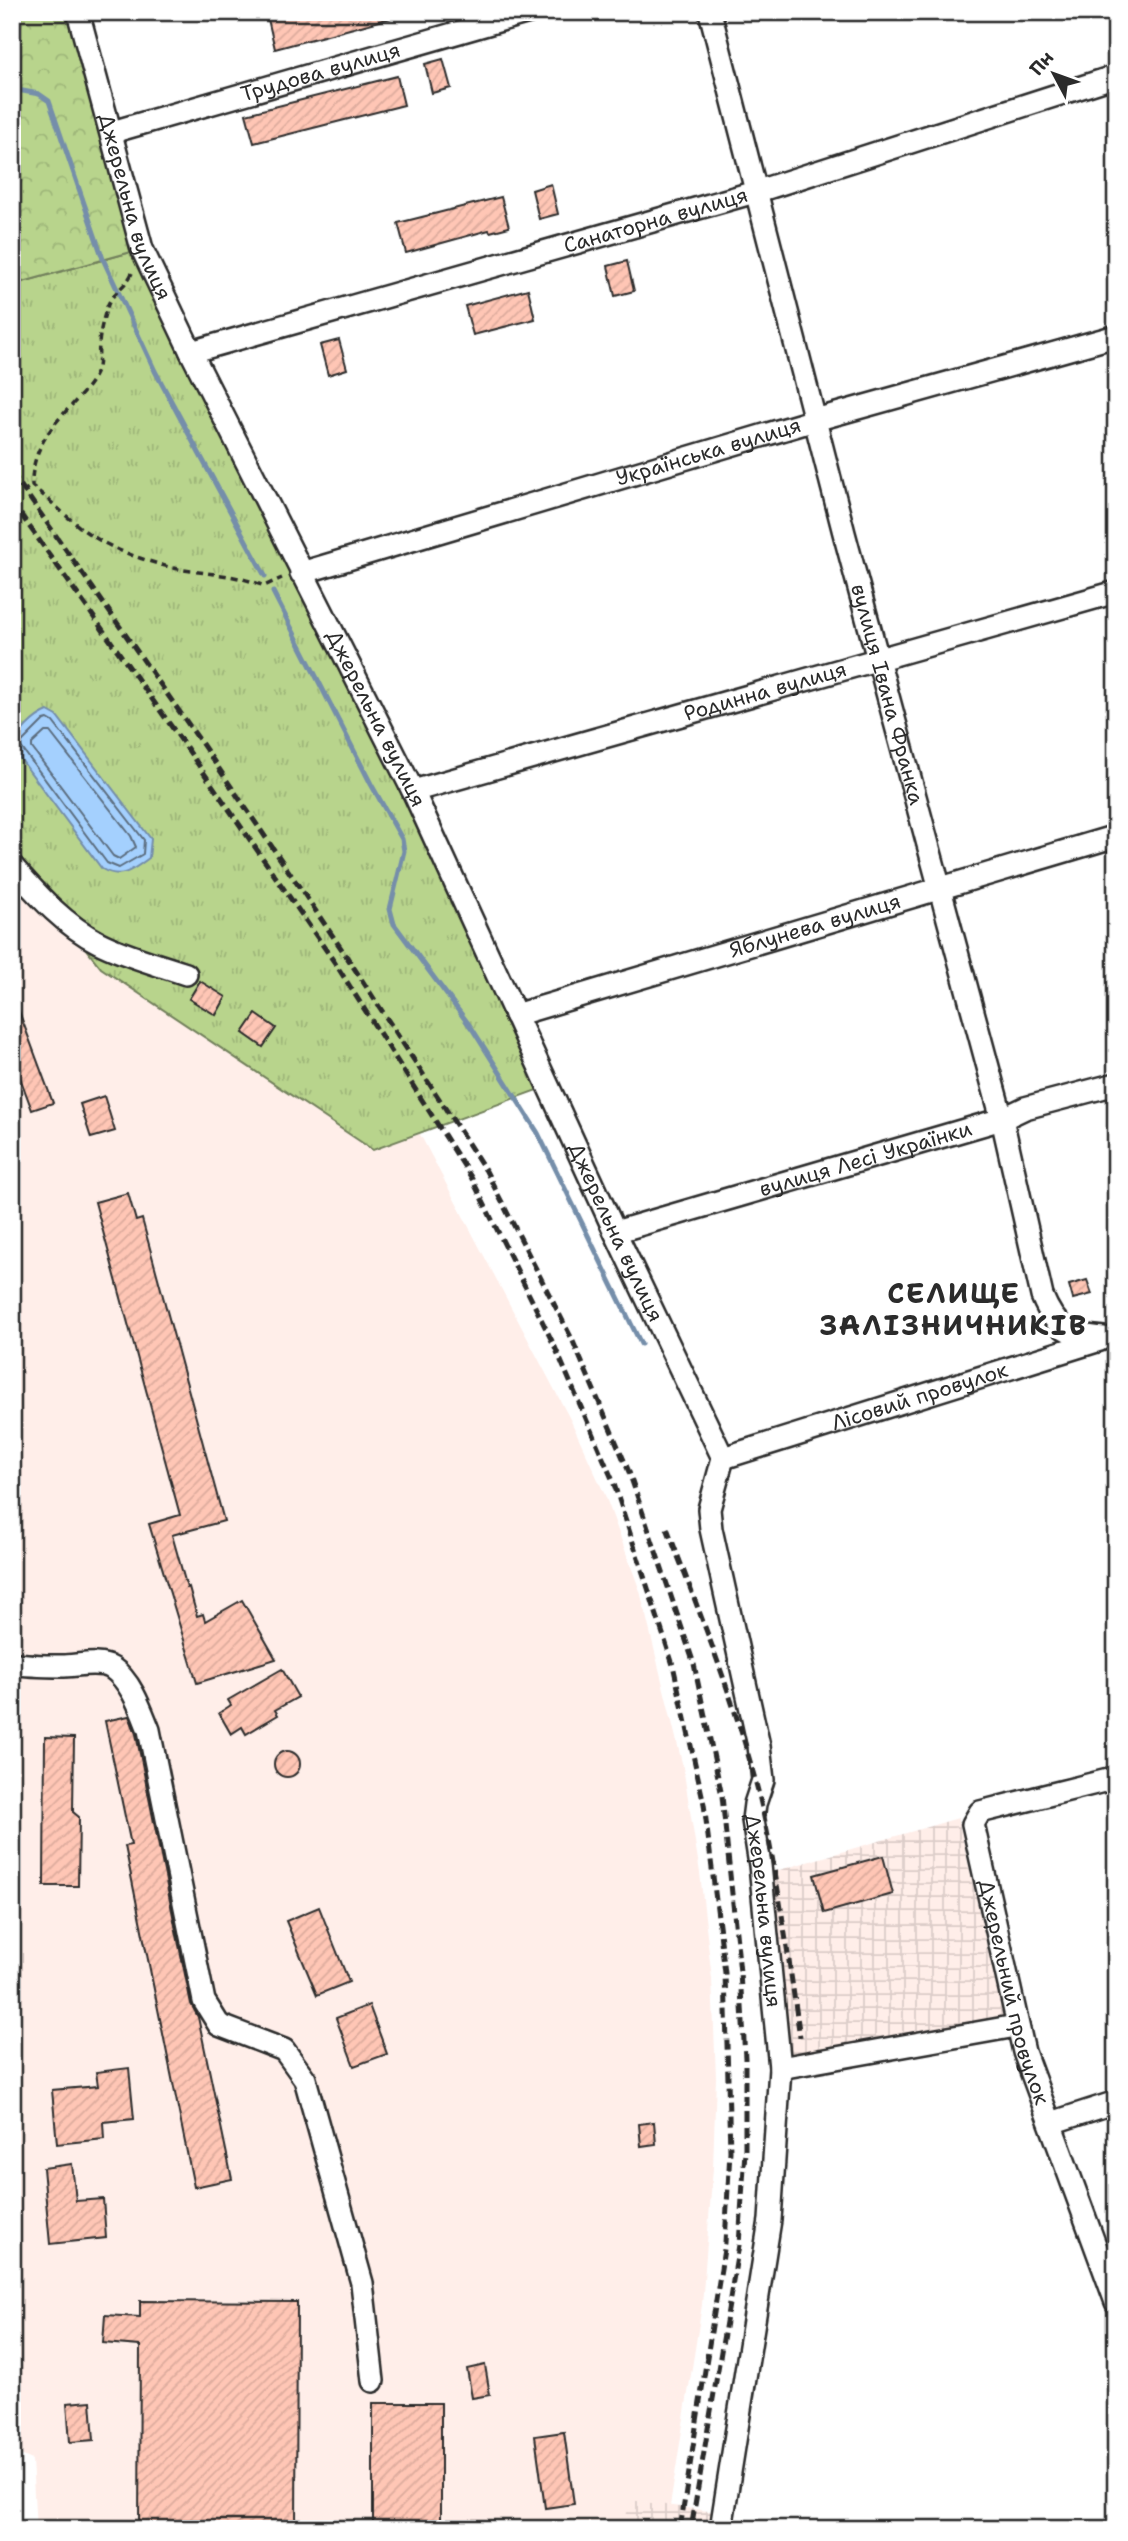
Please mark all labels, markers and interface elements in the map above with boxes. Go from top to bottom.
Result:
street label: Трудова вулиця [238,36,404,108]
north arrow [1020,38,1090,108]
text: Пн [1024,45,1059,81]
street label: Джерельна вулиця [92,110,178,305]
street label: Санаторна вулиця [560,181,751,260]
street label: Українська вулиця [612,411,804,493]
street label: вулиця Івана Франка [844,581,931,808]
street label: Джерельна вулиця [320,625,432,811]
street label: Родинна вулиця [680,655,850,728]
street label: Яблунева вулиця [726,887,904,964]
street label: вулиця Лесі Українки [756,1114,975,1203]
street label: Джерельна вулиця [562,1138,670,1326]
district label: СЕЛИЩЕ ЗАЛІЗНИЧНИКІВ [820,1274,1088,1344]
street label: Лісовий провулок [828,1356,1011,1437]
street label: Джерельна вулиця [738,1811,788,2009]
street label: Джерельний провулок [972,1877,1056,2109]

